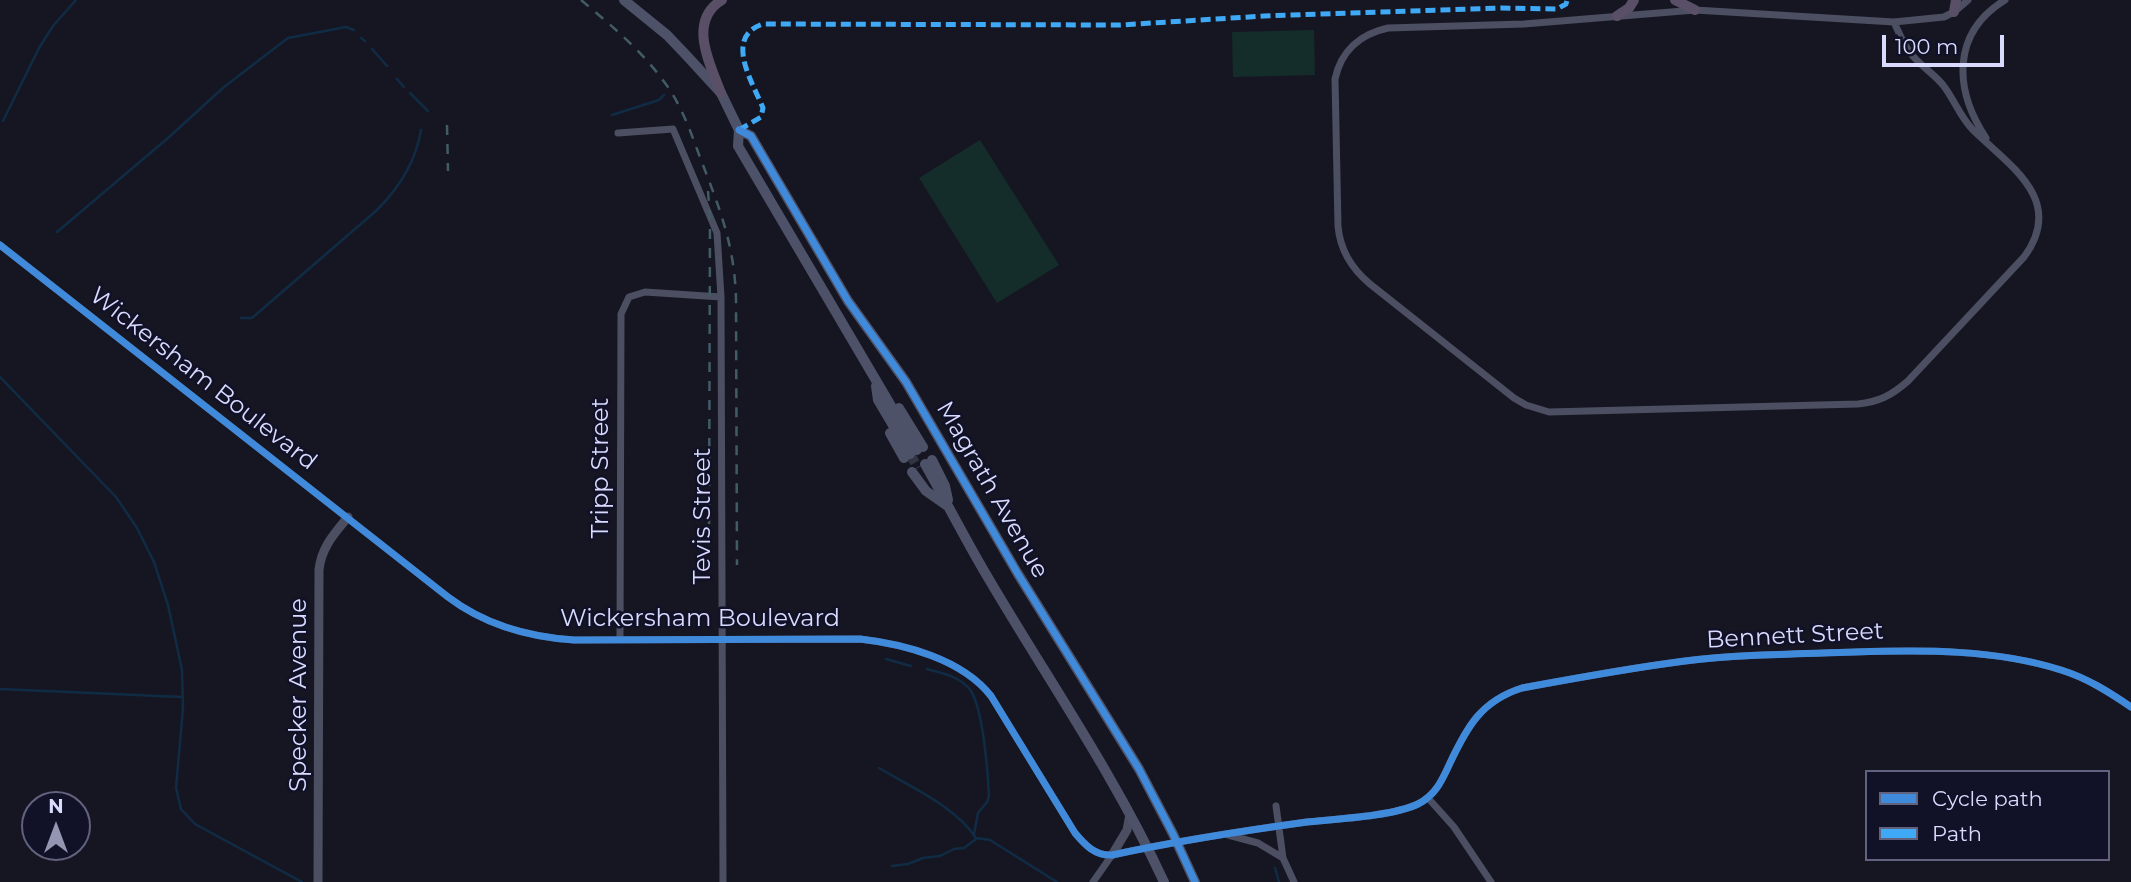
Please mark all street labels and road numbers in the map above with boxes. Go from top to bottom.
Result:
street label: Wickersham Boulevard [84,281,322,477]
street label: Magrath Avenue [930,397,1054,583]
street label: Tripp Street [587,398,615,538]
street label: Tevis Street [689,448,717,584]
street label: Specker Avenue [285,598,313,792]
street label: Wickersham Boulevard [560,605,840,633]
street label: Bennett Street [1706,617,1884,655]

